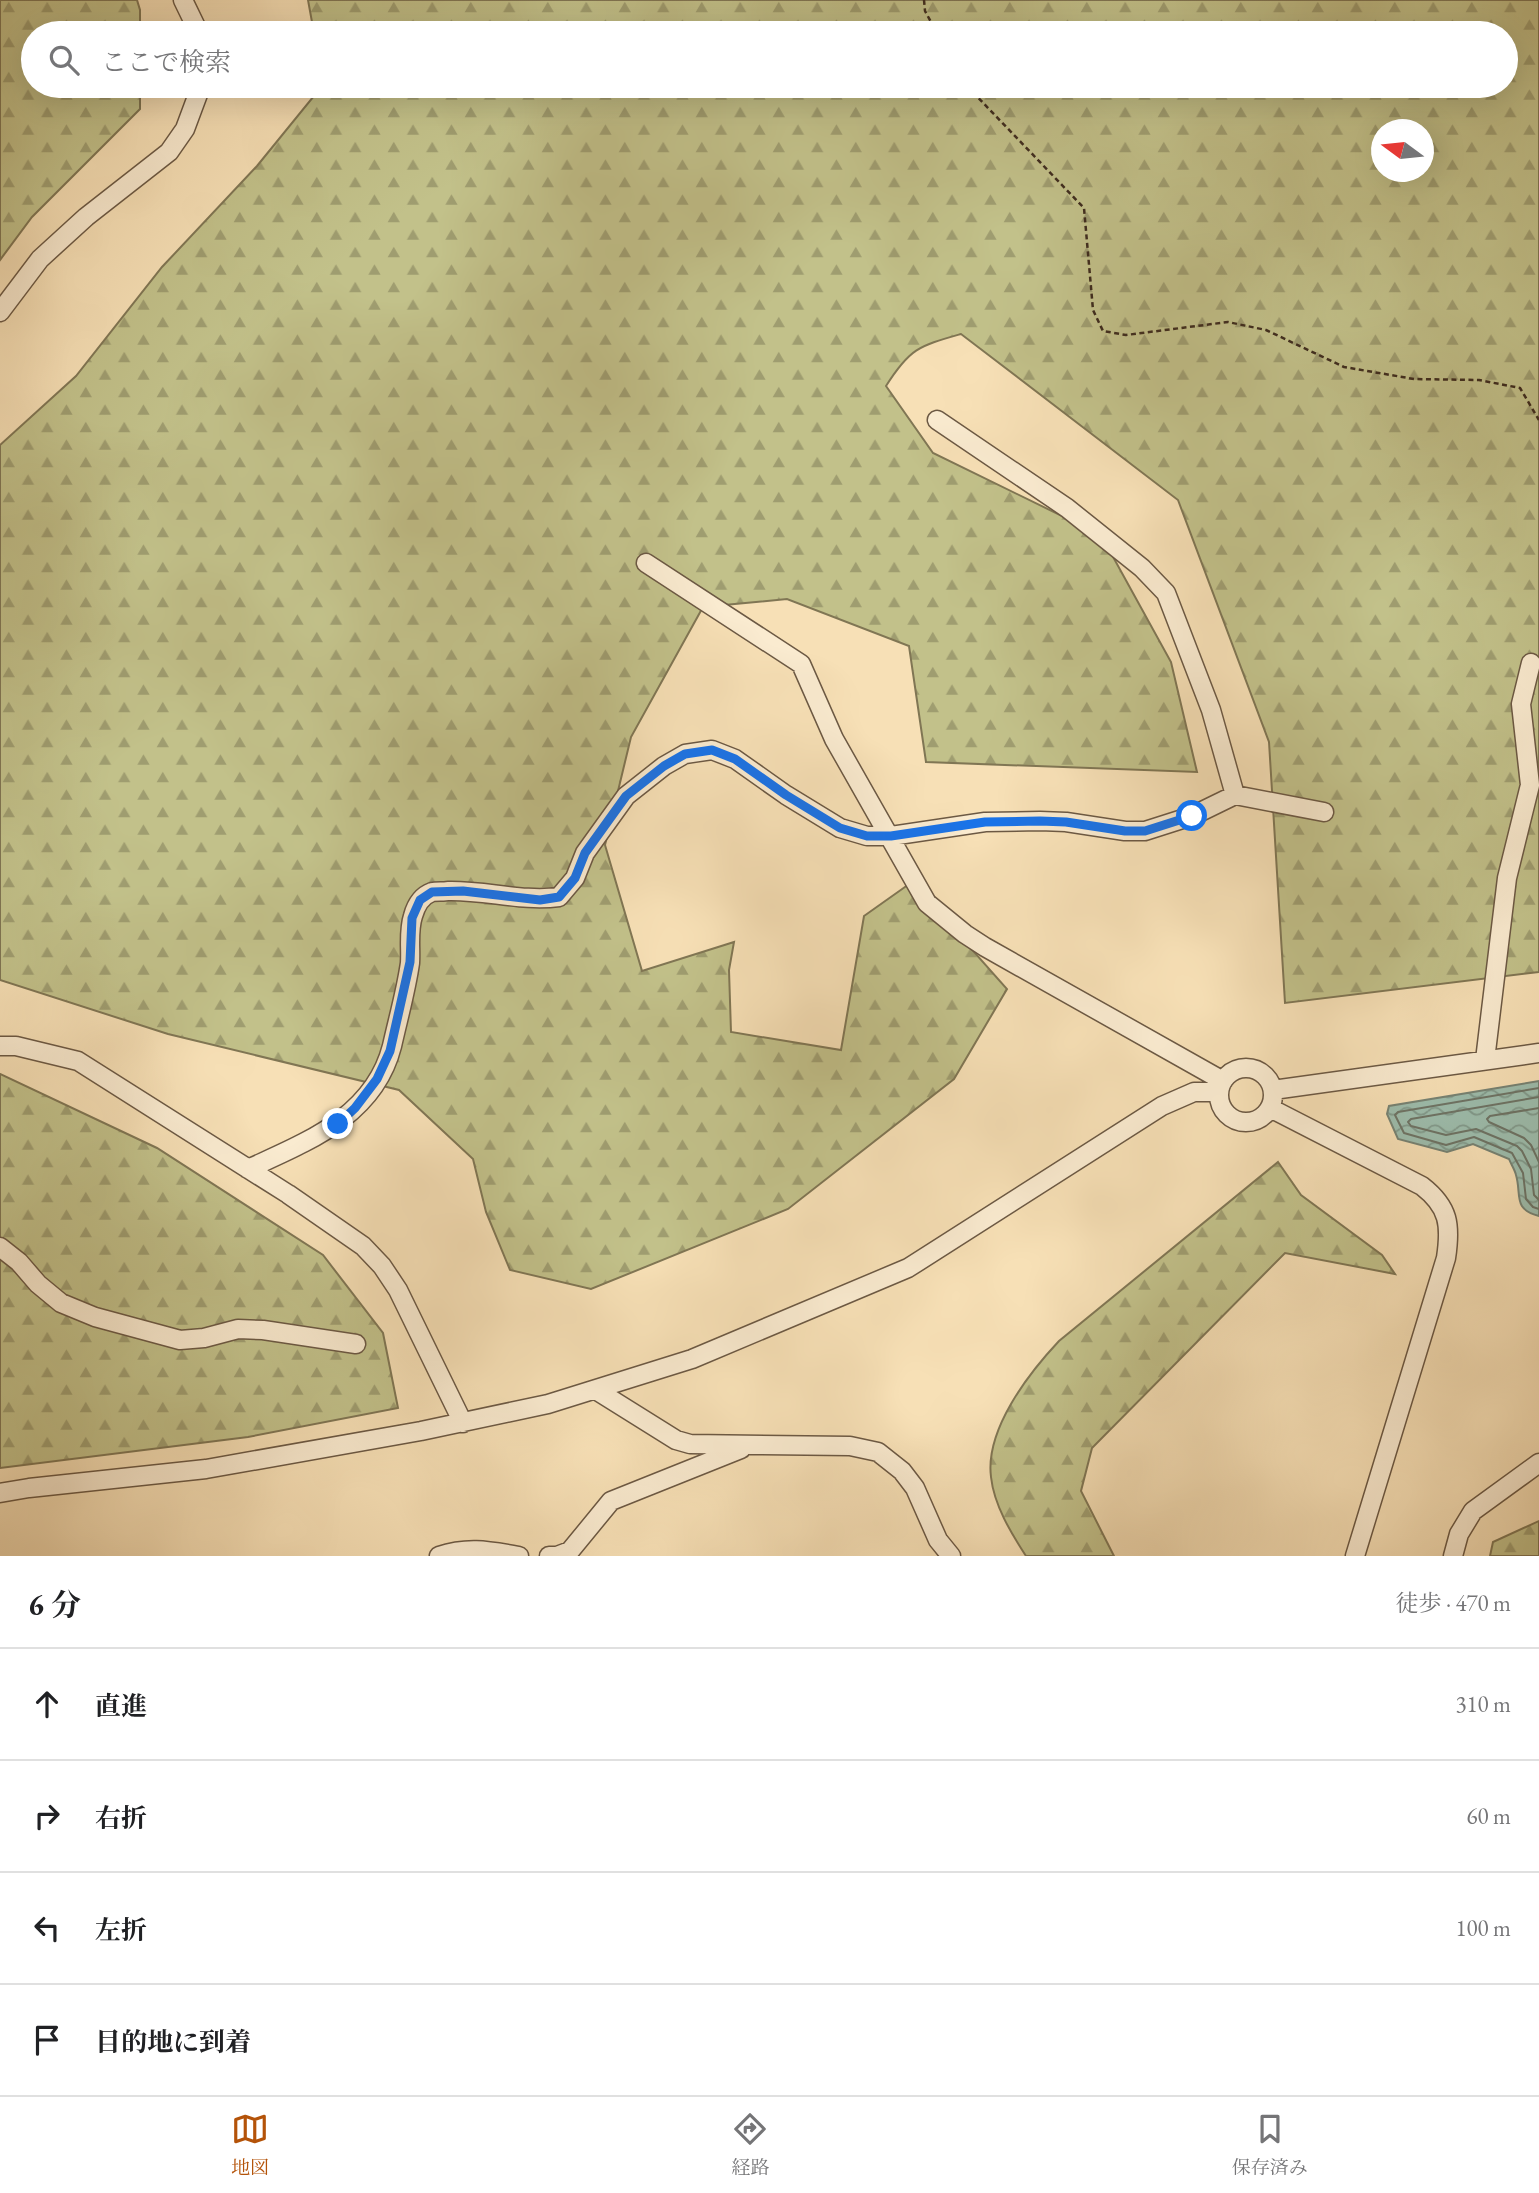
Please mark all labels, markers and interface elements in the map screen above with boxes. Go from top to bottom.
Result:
search box [21,21,1518,98]
icon: search [45,41,83,79]
text: ここで検索 [101,45,231,79]
north arrow [1371,119,1434,182]
route start [1176,800,1207,831]
route end [322,1108,353,1139]
text: 6 分 [28,1585,81,1624]
text: 徒歩 · 470 m [1396,1588,1511,1618]
icon: ahead [28,1685,66,1723]
text: 直進 [95,1689,147,1723]
text: 310 m [1455,1689,1511,1719]
icon: right [28,1797,66,1835]
text: 右折 [95,1801,147,1835]
text: 60 m [1466,1801,1511,1831]
icon: left [28,1909,66,1947]
text: 左折 [95,1913,147,1947]
text: 100 m [1455,1913,1511,1943]
icon: arrive [28,2021,66,2059]
text: 目的地に到着 [95,2025,251,2059]
tab: 地図 [231,2110,269,2180]
tab: 経路 [731,2110,770,2180]
tab: 保存済み [1232,2110,1308,2180]

